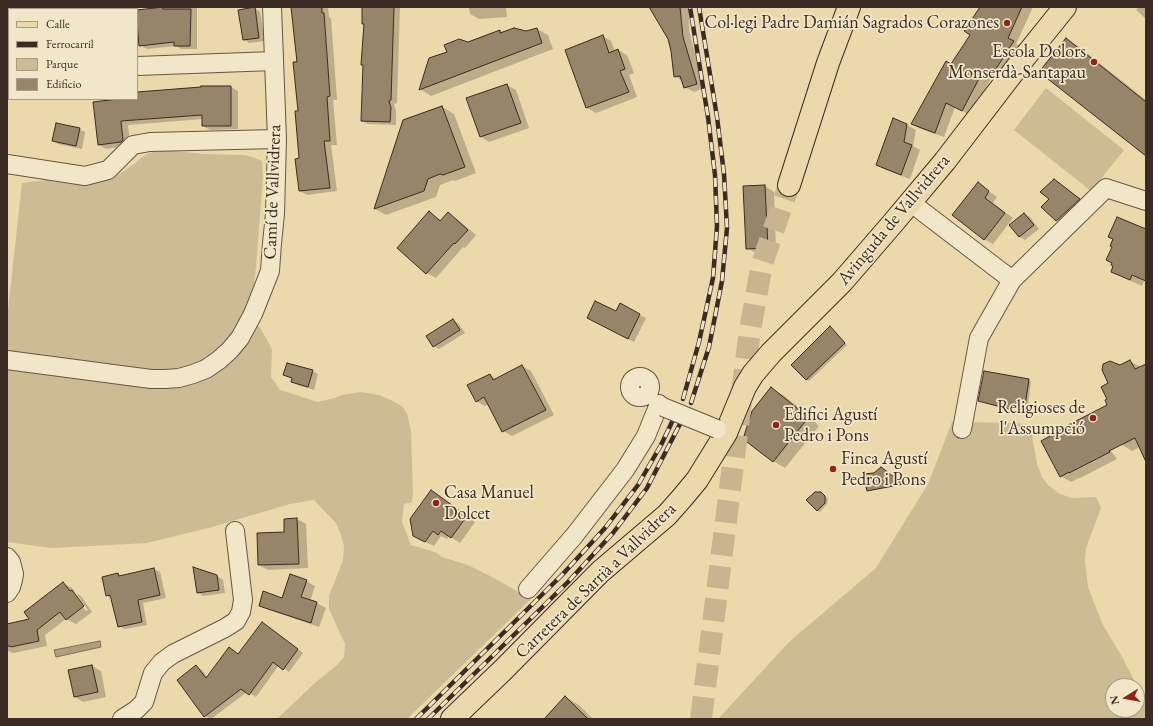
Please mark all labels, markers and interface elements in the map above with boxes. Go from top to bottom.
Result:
legend [8,8,138,100]
place label: Col·legi Padre Damián Sagrados Corazones [705,12,999,34]
text: Calle [46,16,70,32]
marker: Col·legi Padre Damián Sagrados Corazones [1002,18,1012,28]
text: Ferrocarril [46,36,94,52]
place label: Escola Dolors Monserdà-Santapau [948,41,1086,84]
text: Parque [46,56,78,72]
marker: Escola Dolors Monserdà-Santapau [1089,57,1099,67]
text: Edificio [46,76,81,92]
street label: Camí de Vallvidrera [260,124,286,260]
street label: Avinguda de Vallvidrera [833,150,955,290]
place label: Religioses de l'Assumpció [997,397,1085,440]
place label: Edifici Agustí Pedro i Pons [784,404,878,446]
marker: Religioses de l'Assumpció [1088,413,1098,423]
marker: Edifici Agustí Pedro i Pons [771,420,781,430]
place label: Finca Agustí Pedro i Pons [841,448,928,490]
marker: Finca Agustí Pedro i Pons [828,464,838,474]
place label: Casa Manuel Dolcet [444,482,534,524]
marker: Casa Manuel Dolcet [431,498,441,508]
street label: Carretera de Sarrià a Vallvidrera [511,498,681,664]
north arrow [1105,678,1145,718]
text: N [1106,694,1122,706]

